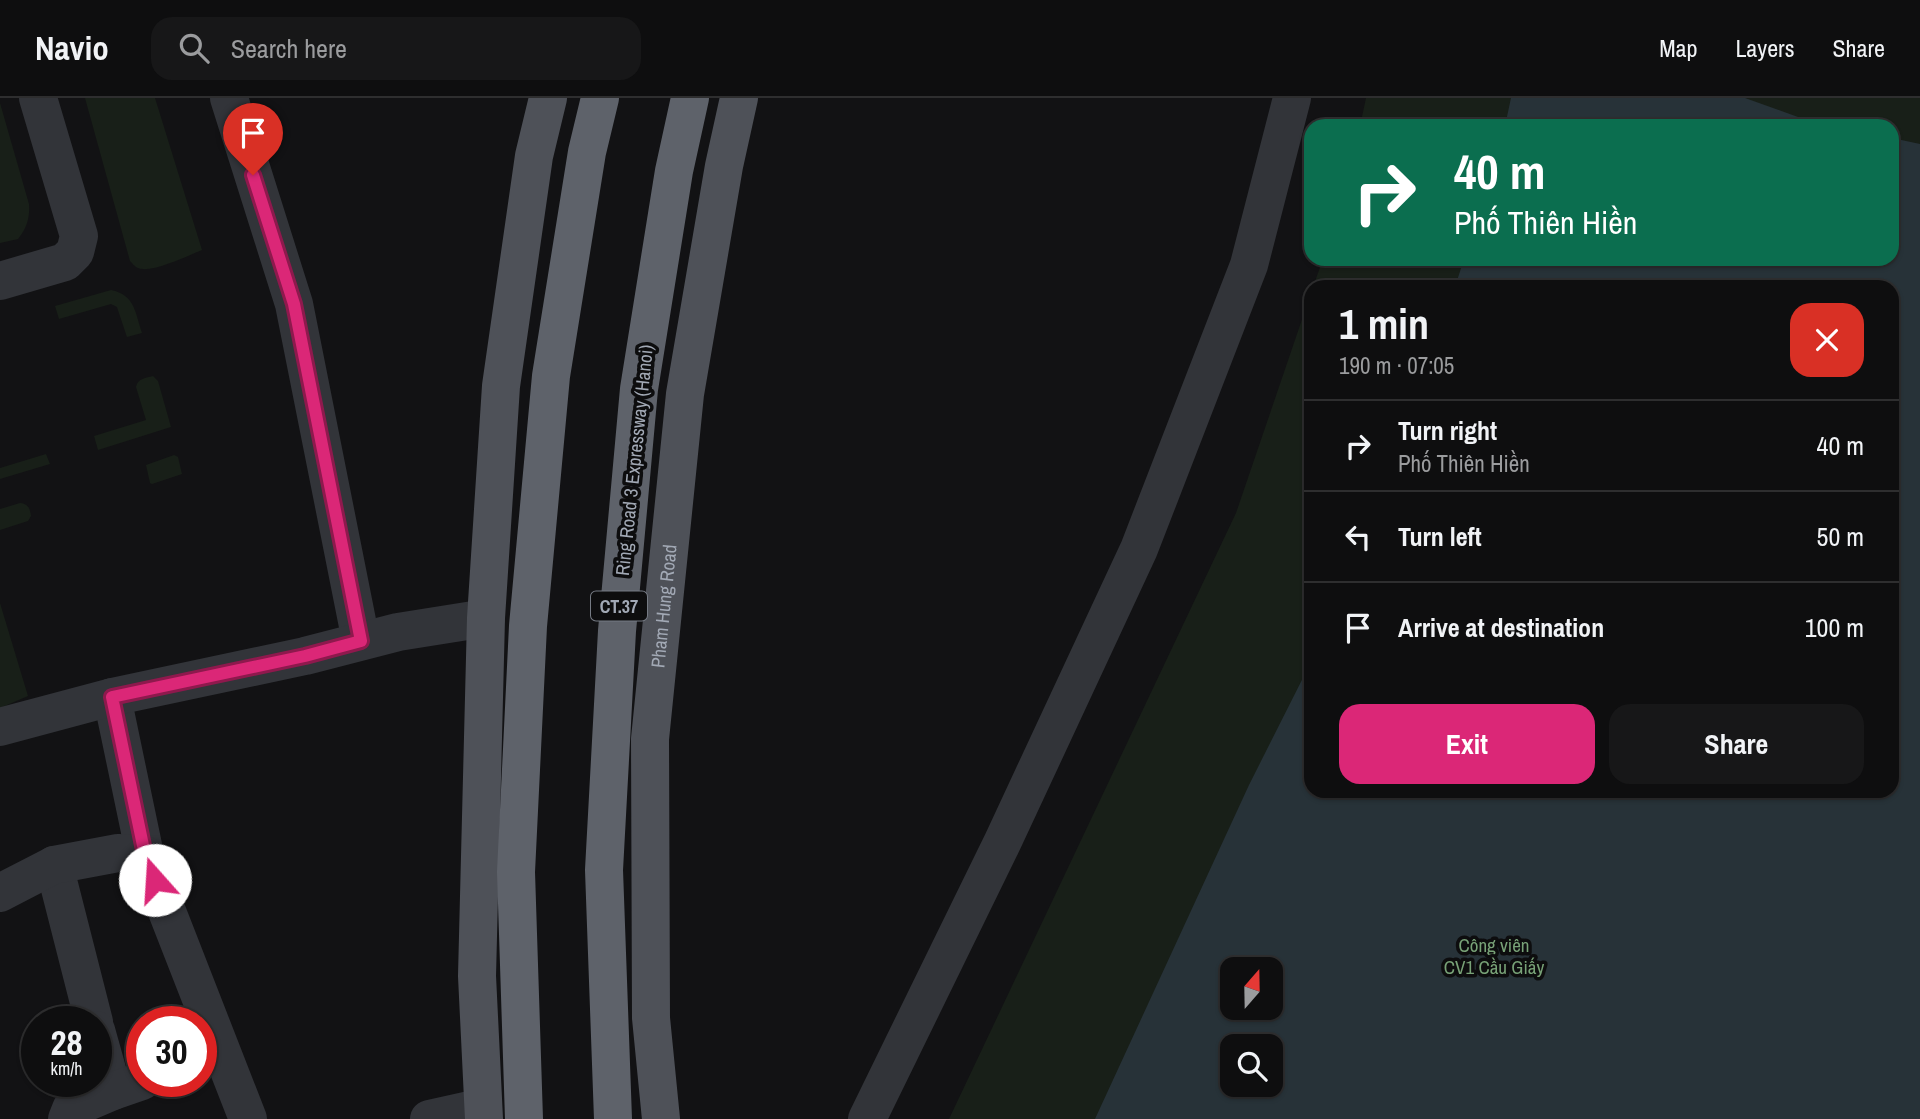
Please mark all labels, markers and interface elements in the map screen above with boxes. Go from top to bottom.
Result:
search box [151,17,641,80]
text: Navio [35,26,109,70]
icon: search [175,29,213,67]
text: Search here [231,31,347,66]
text: Map [1659,32,1697,64]
text: Layers [1735,32,1794,64]
text: Share [1832,32,1885,64]
pin [223,103,283,175]
icon: arrive [234,114,272,152]
text: 40 m [1454,138,1546,204]
icon: right [1339,147,1430,238]
text: Phố Thiên Hiền [1454,201,1637,244]
text: 1 min [1339,296,1429,352]
button: close [1790,303,1864,377]
street label: Ring Road 3 Expressway (Hanoi) [609,343,659,577]
text: 190 m · 07:05 [1339,350,1454,381]
text: Turn right [1398,413,1497,448]
icon: right [1339,427,1377,465]
text: 40 m [1817,428,1864,463]
text: Phố Thiên Hiền [1398,448,1530,479]
icon: left [1339,518,1377,556]
text: Turn left [1398,519,1482,554]
text: 50 m [1817,519,1864,554]
street label: Pham Hung Road [644,543,683,669]
road number: CT.37 [591,592,647,620]
icon: arrive [1339,609,1377,647]
text: Arrive at destination [1398,610,1604,645]
text: 100 m [1805,610,1864,645]
button: Exit [1339,704,1595,784]
button: Share [1609,704,1864,784]
position arrow [118,843,192,917]
park label: Công viên CV1 Cầu Giấy [1444,932,1544,980]
north arrow [1220,957,1283,1020]
map controls [1220,957,1283,1097]
speed limit sign: 30 [126,1006,217,1097]
text: 28 [51,1019,82,1066]
button: search [1220,1034,1283,1097]
text: km/h [51,1056,83,1081]

